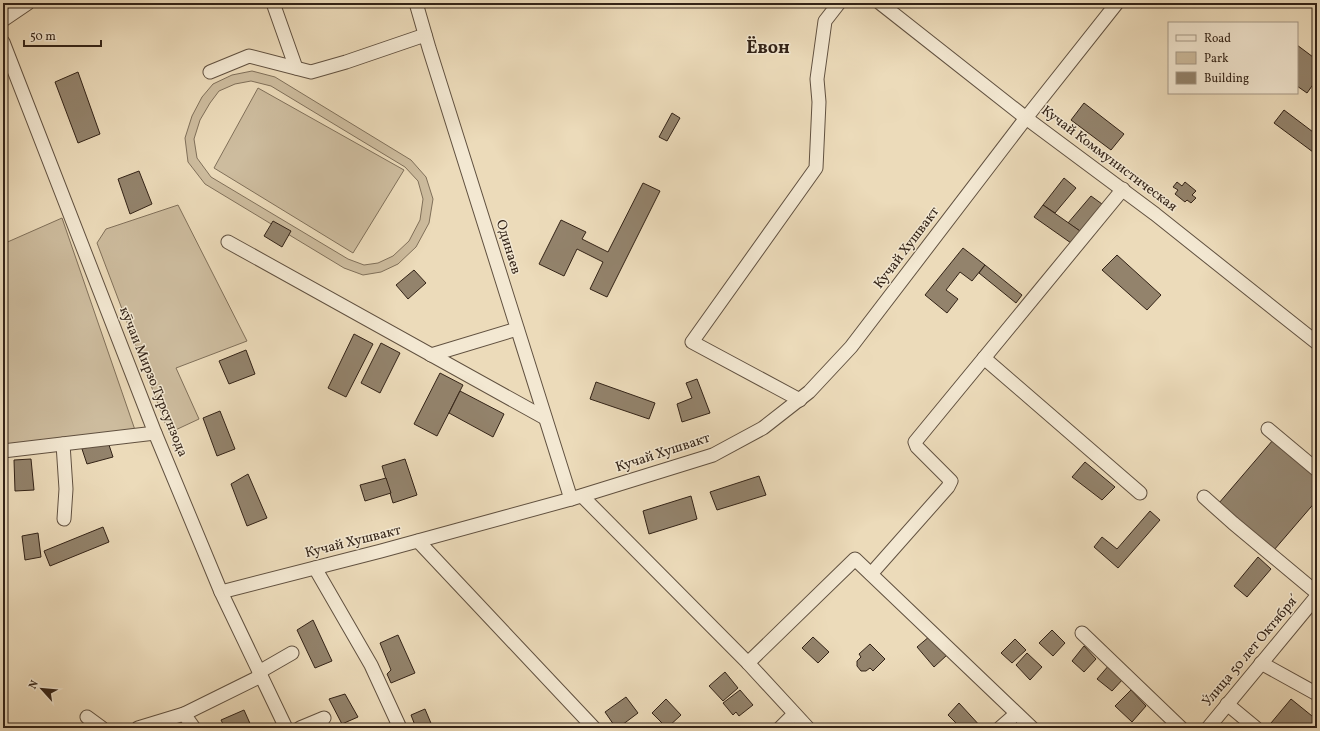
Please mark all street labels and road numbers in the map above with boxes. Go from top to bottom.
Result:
street label: Кучай Коммунистическая [1037,102,1181,216]
street label: Кучай Хушвакт [870,203,944,293]
street label: Одинаев [491,217,525,277]
street label: кӯчаи Мирзо Турсунзода [114,304,192,460]
street label: Кучай Хушвакт [613,429,713,477]
street label: Кучай Хушвакт [303,521,403,563]
street label: У́лица 50 лет Октября́ [1198,590,1304,711]

